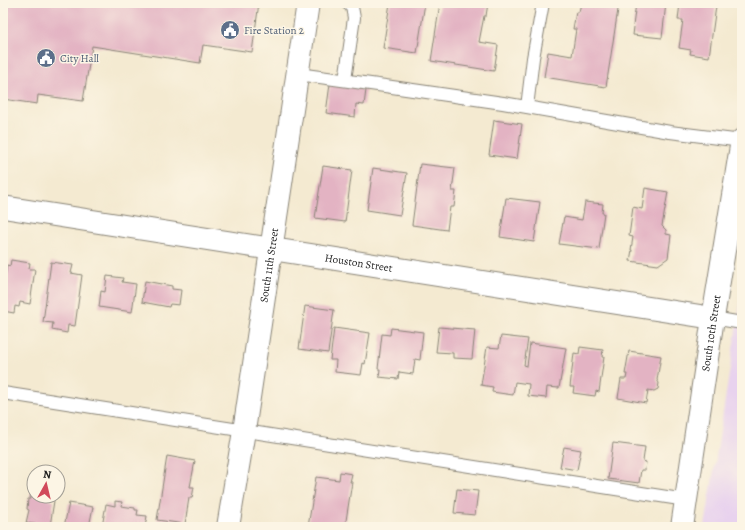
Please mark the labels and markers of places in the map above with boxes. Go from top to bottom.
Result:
public building icon: Fire Station 2 [219,19,241,41]
place label: Fire Station 2 [244,23,304,38]
public building icon: City Hall [35,47,57,69]
place label: City Hall [60,51,99,66]

